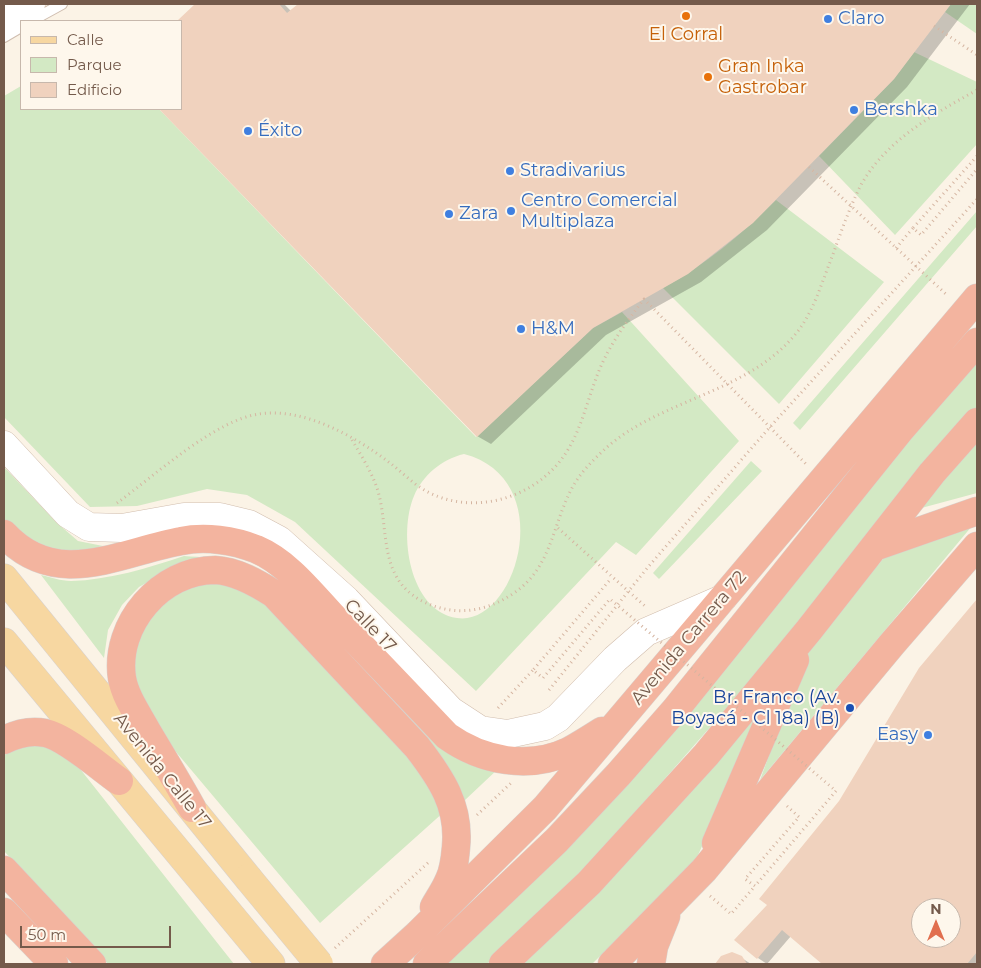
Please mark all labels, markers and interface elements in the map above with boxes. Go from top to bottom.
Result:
place label: Claro [838,8,884,30]
marker: El Corral [680,10,692,22]
marker: Claro [822,13,834,25]
legend [20,20,182,110]
place label: El Corral [649,24,723,46]
text: Calle [67,30,104,49]
text: Parque [67,55,122,74]
place label: Gran Inka Gastrobar [718,56,807,98]
marker: Gran Inka Gastrobar [702,71,714,83]
text: Edificio [67,80,122,99]
place label: Bershka [864,99,938,121]
marker: Bershka [848,104,860,116]
place label: Éxito [258,120,302,142]
marker: Éxito [242,125,254,137]
place label: Stradivarius [520,160,625,182]
marker: Stradivarius [504,165,516,177]
place label: Centro Comercial Multiplaza [521,190,678,232]
place label: Zara [459,203,498,225]
marker: Centro Comercial Multiplaza [505,205,517,217]
marker: Zara [443,208,455,220]
place label: H&M [531,318,575,340]
marker: H&M [515,323,527,335]
street label: Avenida Carrera 72 [627,567,751,709]
street label: Calle 17 [339,595,401,657]
place label: Br. Franco (Av. Boyacá - Cl 18a) (B) [671,687,840,730]
marker: Br. Franco (Av. Boyacá - Cl 18a) (B) [844,702,856,714]
street label: Avenida Calle 17 [109,709,215,833]
place label: Easy [877,724,918,746]
marker: Easy [922,729,934,741]
north arrow [911,898,961,948]
text: N [930,900,942,918]
scale bar [22,916,174,948]
text: 50 m [28,925,66,944]

